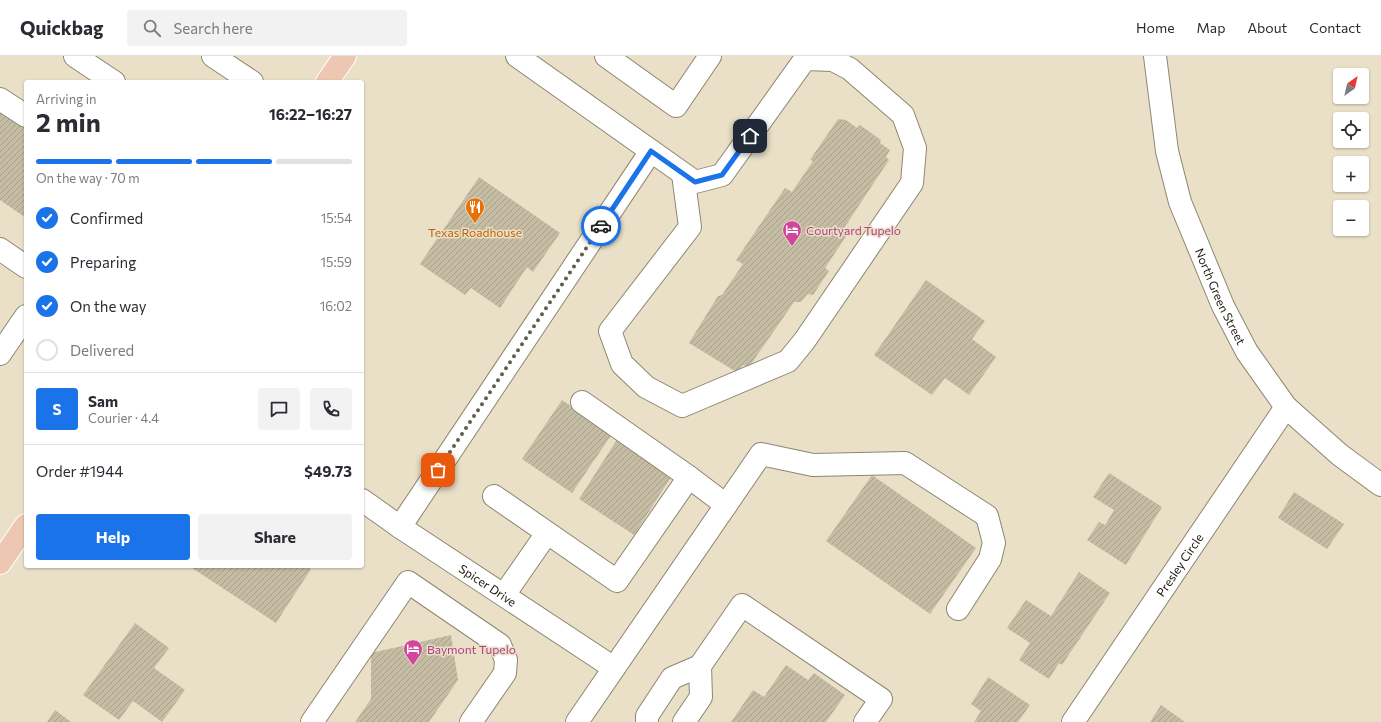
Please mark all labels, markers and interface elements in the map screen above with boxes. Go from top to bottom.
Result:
search box [127,10,407,46]
text: Quickbag [20,16,103,39]
icon: search [141,17,163,39]
text: Search here [173,19,253,37]
text: Home [1136,19,1175,36]
text: Map [1197,19,1225,36]
text: About [1247,19,1287,36]
text: Contact [1309,19,1361,36]
north arrow [1333,68,1369,104]
map controls [1333,68,1369,236]
text: Arriving in [36,91,96,107]
text: 16:22–16:27 [269,105,352,123]
text: 2 min [36,106,101,137]
button: locate [1333,112,1369,148]
pin [733,119,767,153]
icon: home [739,125,761,147]
button: + [1333,156,1369,192]
text: On the way · 70 m [36,170,140,186]
restaurant icon: Texas Roadhouse [464,196,486,224]
button: − [1333,200,1369,236]
courier [581,206,621,246]
icon: check [36,207,58,229]
text: Confirmed [70,209,143,227]
text: 15:54 [321,210,352,226]
icon: car [590,215,612,237]
hotel icon: Courtyard Tupelo [781,219,803,247]
place label: Courtyard Tupelo [806,223,901,237]
place label: Texas Roadhouse [428,225,522,239]
street label: North Green Street [1193,246,1249,347]
icon: check [36,251,58,273]
text: Preparing [70,253,136,271]
text: 15:59 [321,254,352,270]
icon: check [36,295,58,317]
text: On the way [70,297,147,315]
text: 16:02 [320,298,352,314]
text: Delivered [70,341,134,359]
button: chat [258,388,300,430]
button: phone [310,388,352,430]
text: Sam [88,392,118,410]
text: S [52,400,62,418]
text: Courier · 4.4 [88,410,159,426]
pin [421,453,455,487]
icon: bag [427,459,449,481]
text: Order #1944 [36,462,123,480]
text: $49.73 [304,462,352,480]
button: Help [36,514,190,560]
button: Share [198,514,352,560]
street label: Presley Circle [1153,530,1206,599]
street label: Spicer Drive [457,561,519,609]
hotel icon: Baymont Tupelo [402,638,424,666]
place label: Baymont Tupelo [427,642,516,656]

